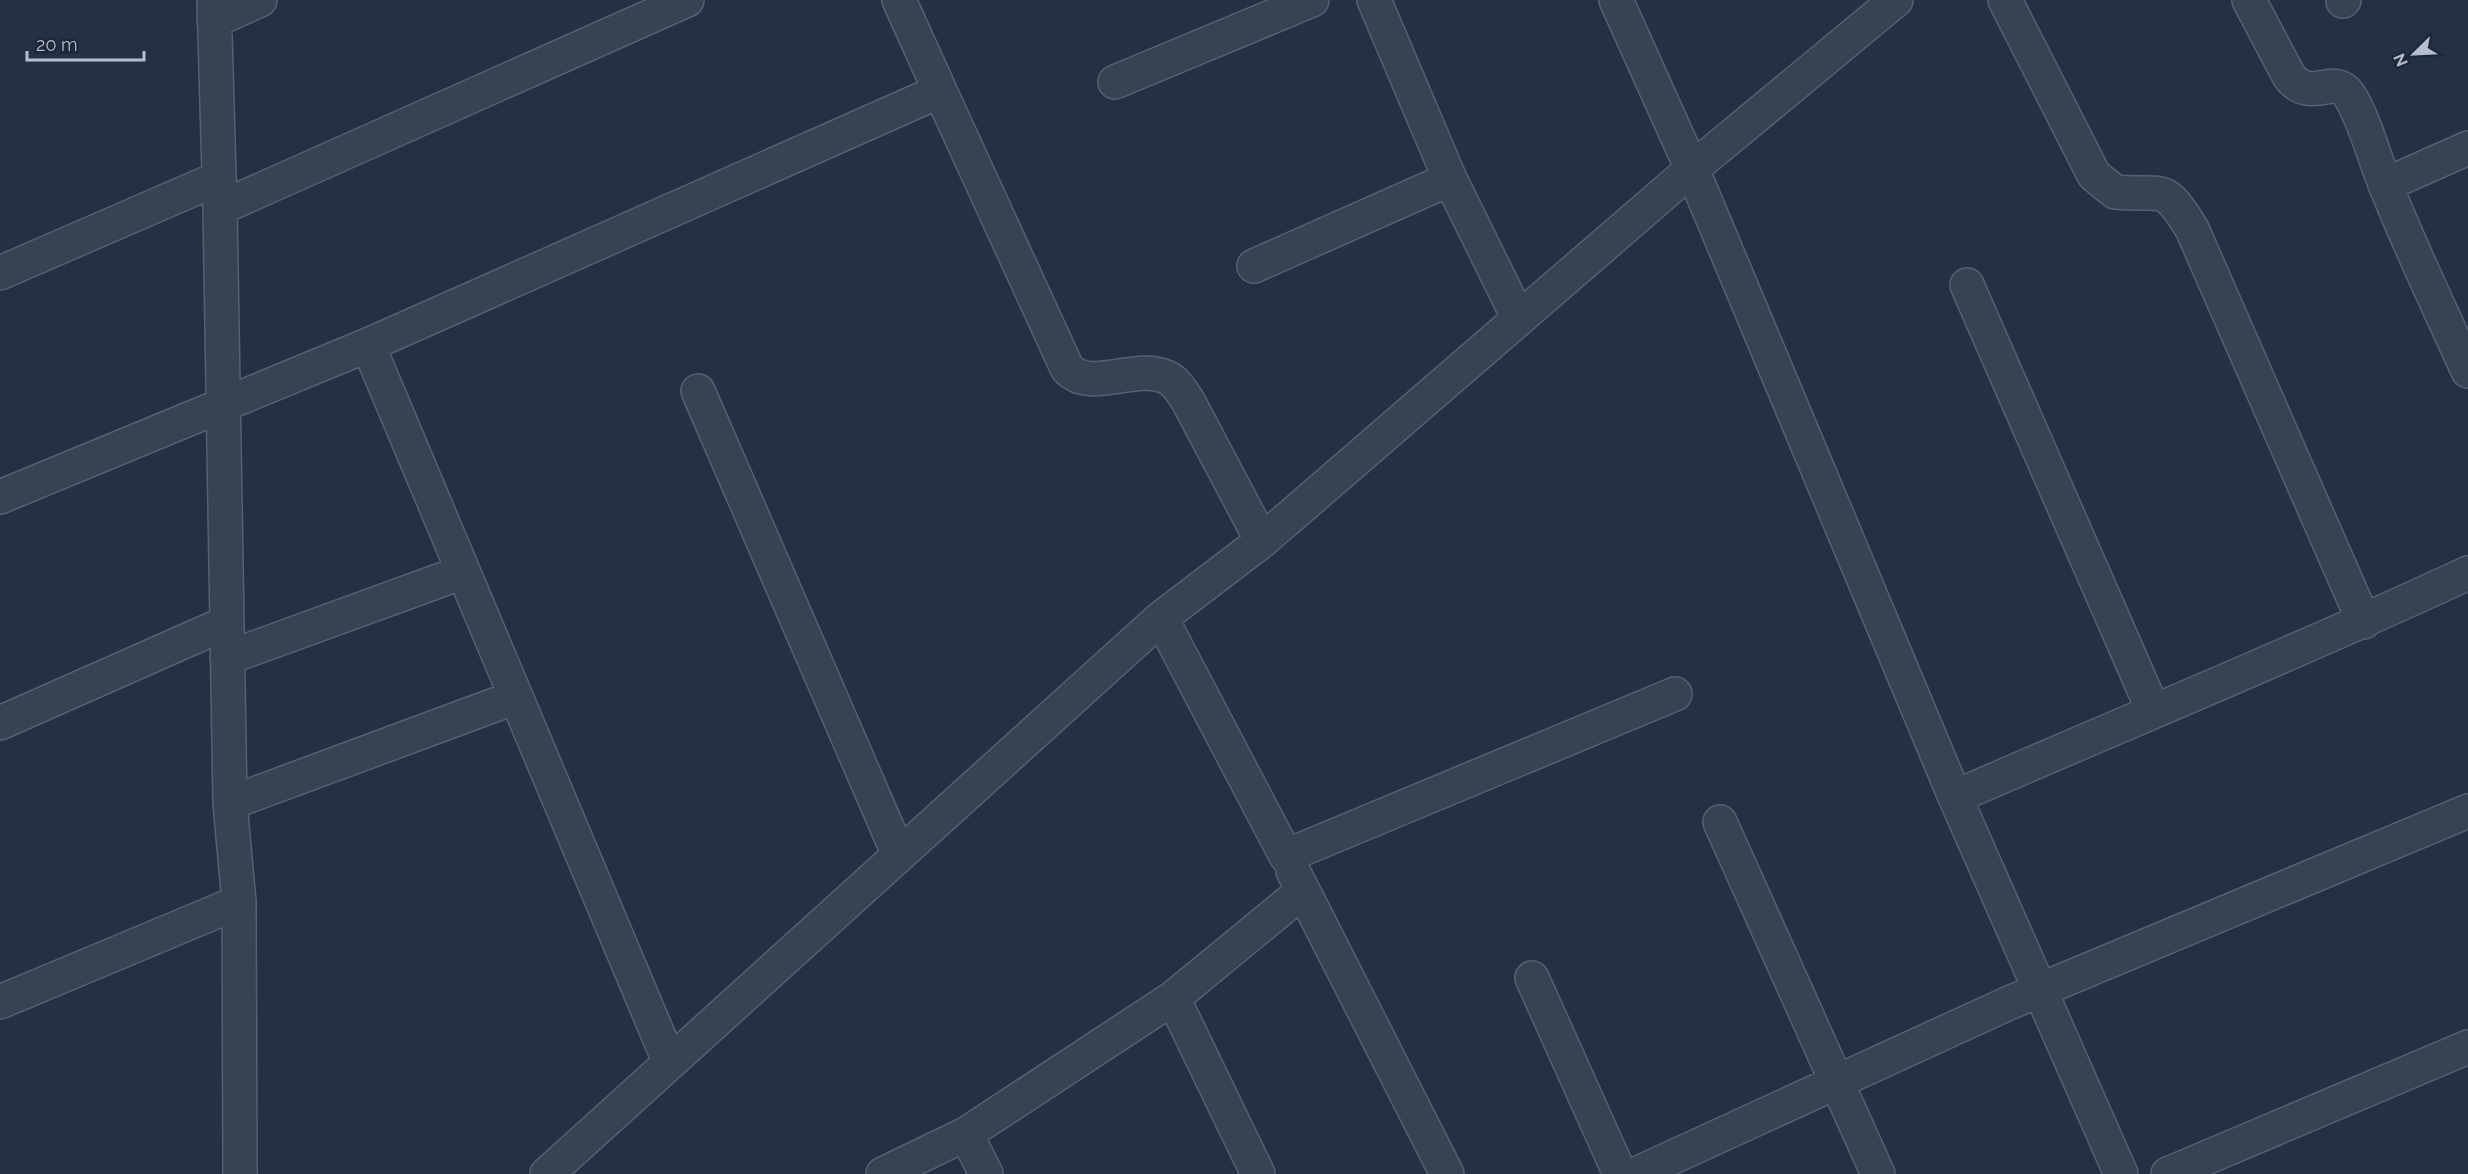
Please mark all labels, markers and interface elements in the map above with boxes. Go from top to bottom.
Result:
scale bar [27,24,144,62]
north arrow [2384,24,2444,84]
text: 20 m [36,34,78,55]
text: N [2390,50,2412,69]

